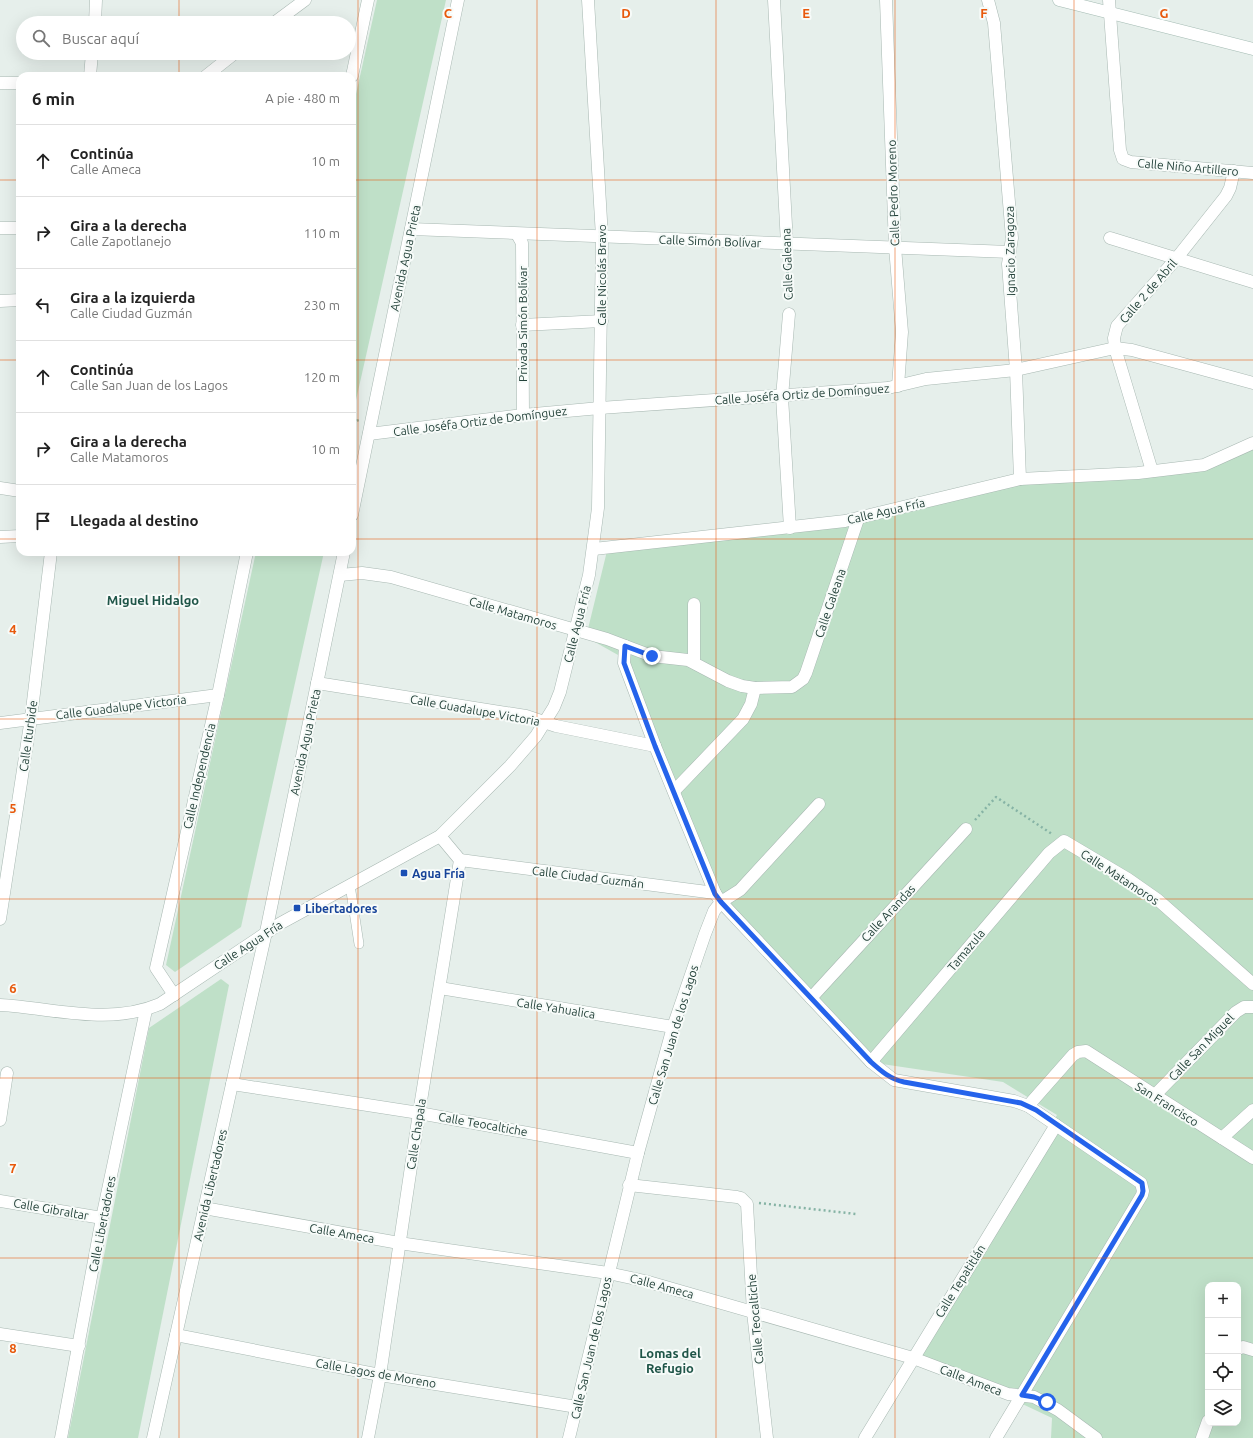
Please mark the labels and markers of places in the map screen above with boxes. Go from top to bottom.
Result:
place label: Agua Fría [412,867,465,880]
marker: Agua Fría [399,868,409,878]
place label: Libertadores [305,902,378,915]
marker: Libertadores [292,903,302,913]

